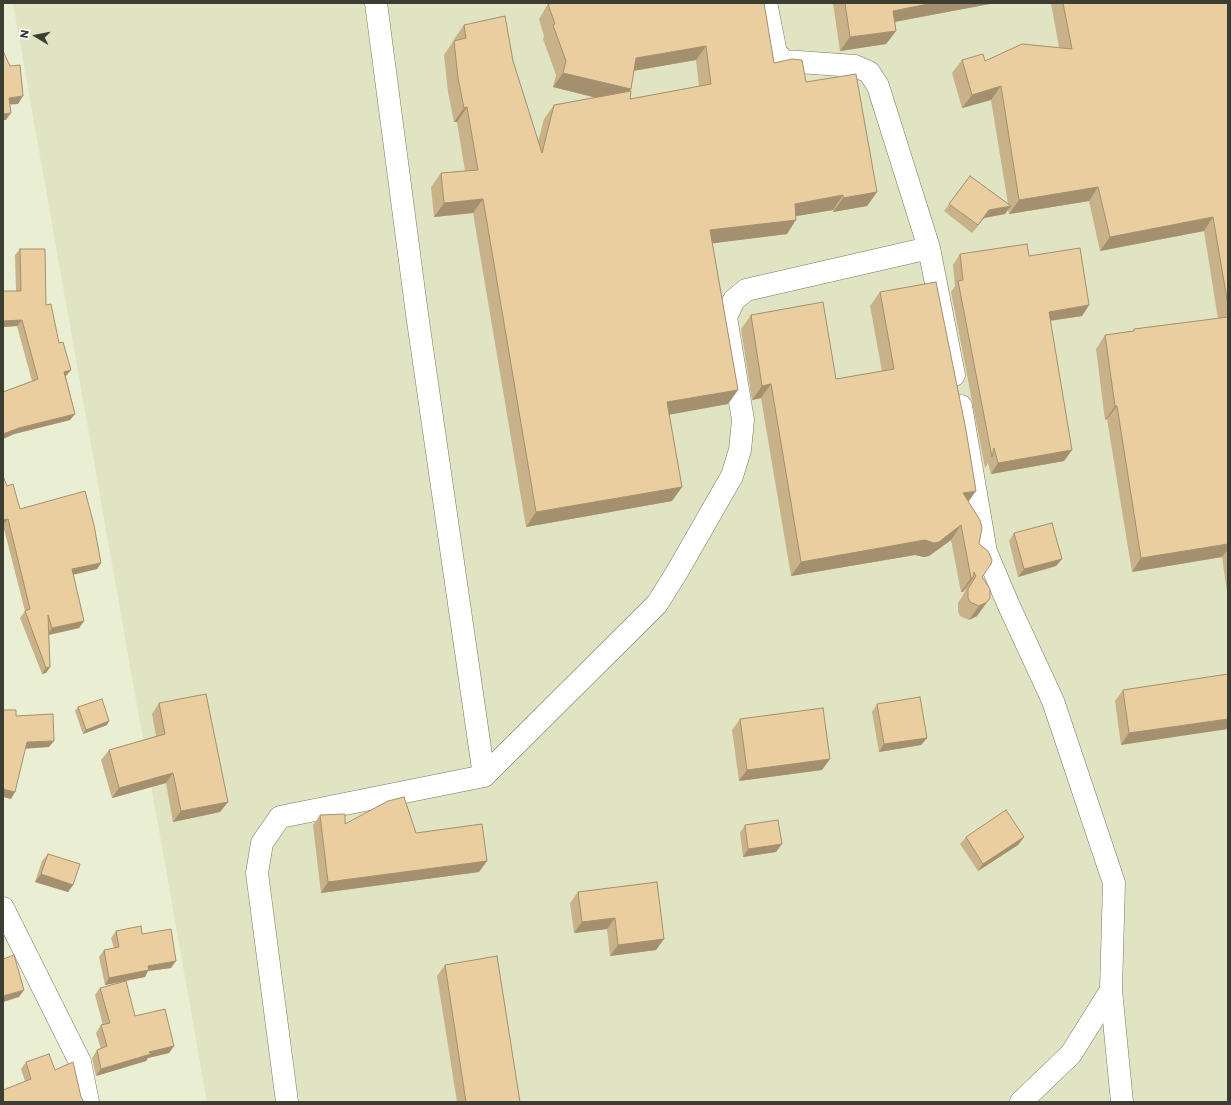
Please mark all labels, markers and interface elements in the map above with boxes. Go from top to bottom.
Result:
north arrow [16,16,56,56]
text: N [16,28,33,39]

